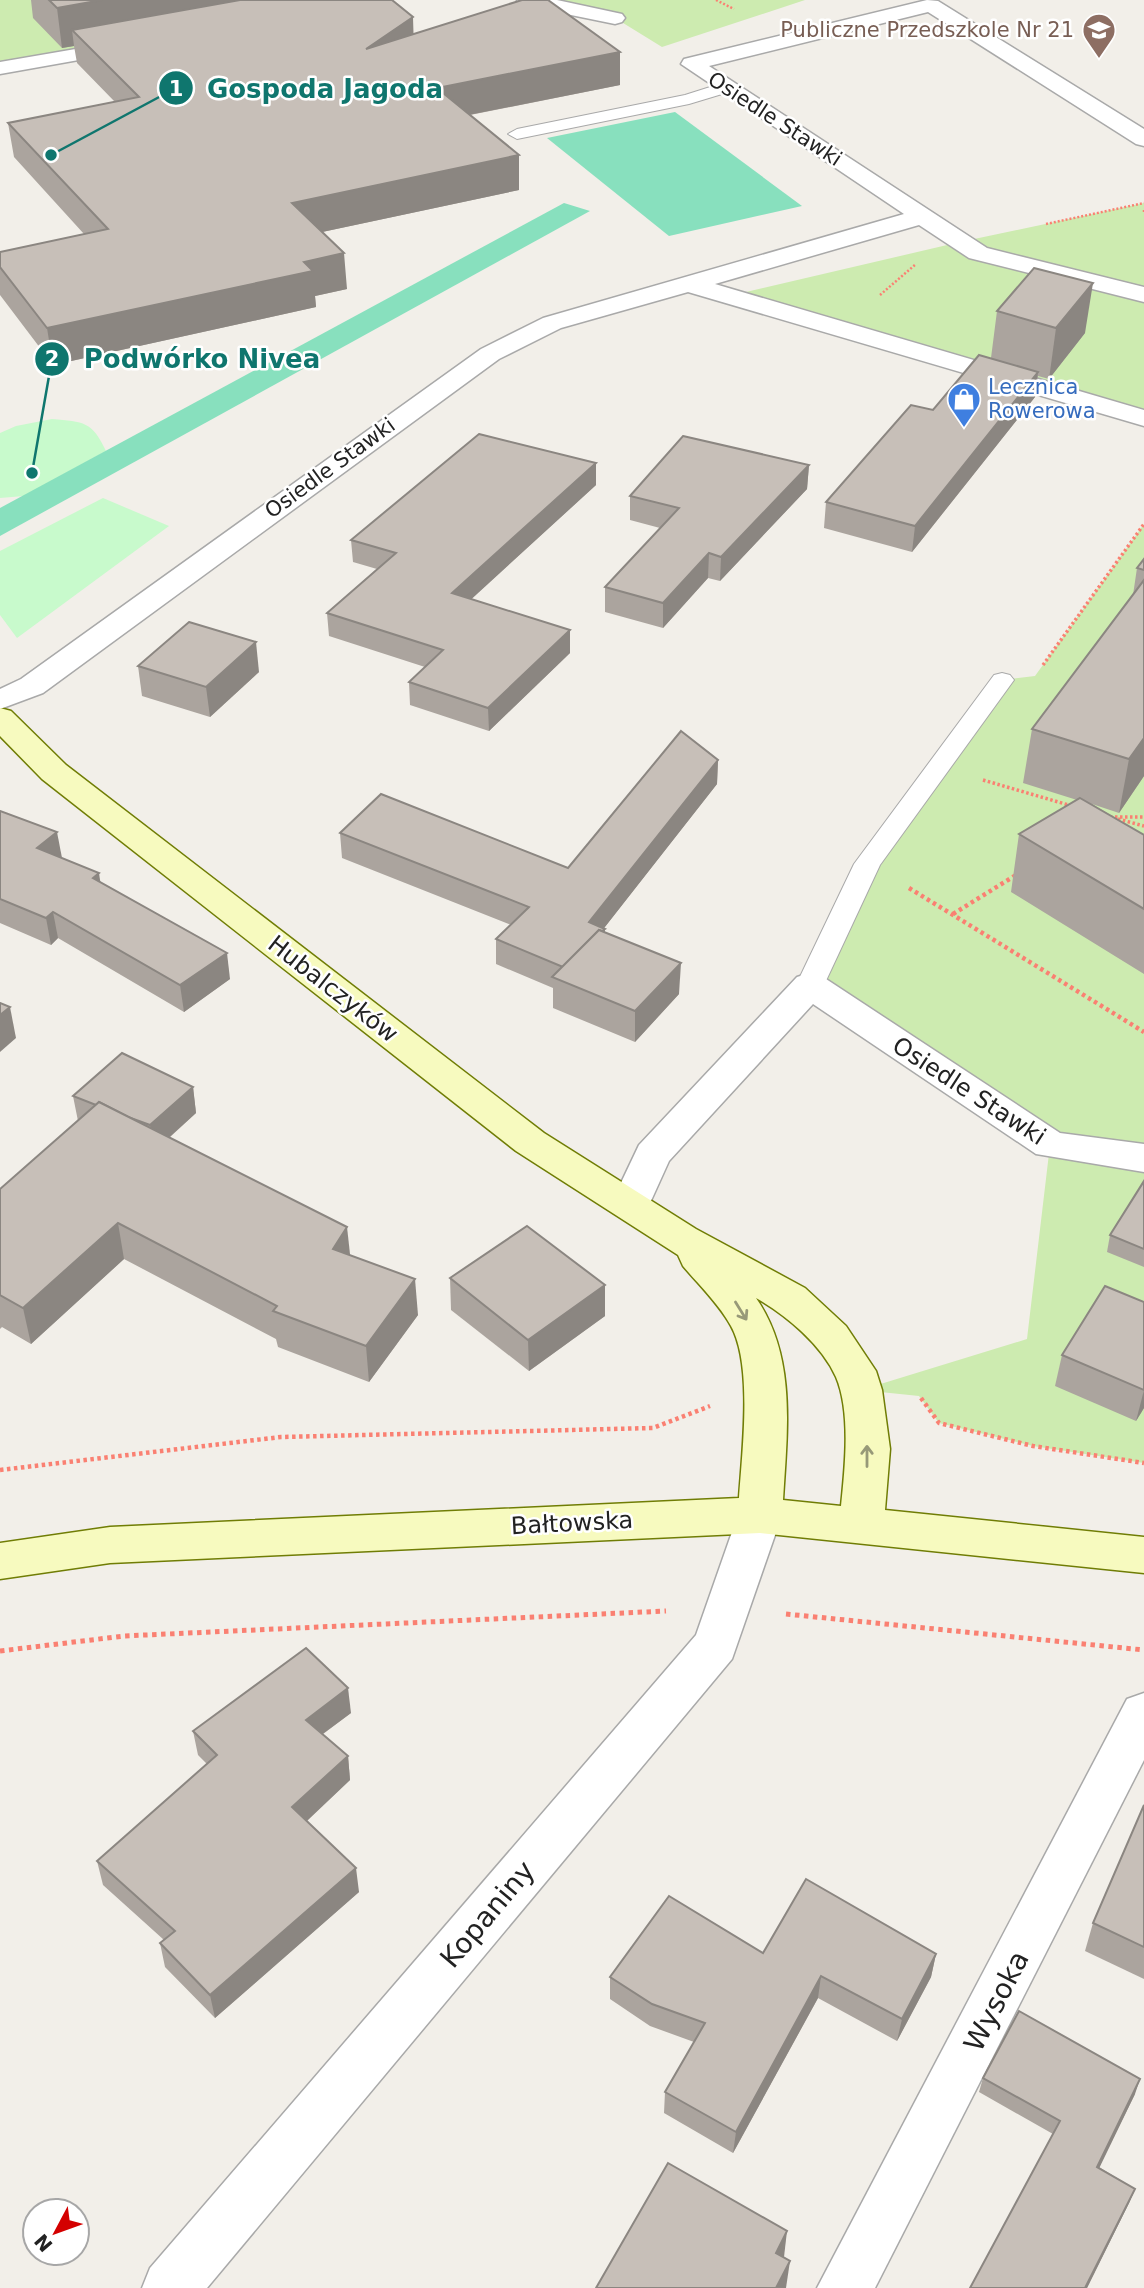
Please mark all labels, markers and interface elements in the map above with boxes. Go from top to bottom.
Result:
school or university icon: Publiczne Przedszkole Nr 21 [1080,11,1118,60]
place label: Publiczne Przedszkole Nr 21 [780,18,1074,42]
callout: Gospoda Jagoda [158,65,457,112]
street label: Osiedle Stawki [704,67,846,171]
text: Gospoda Jagoda [207,74,443,104]
text: 1 [169,77,183,101]
callout: Podwórko Nivea [34,336,334,383]
text: Podwórko Nivea [84,344,320,374]
text: 2 [45,347,59,371]
place label: Lecznica Rowerowa [988,375,1096,423]
shop icon: Lecznica Rowerowa [945,380,983,429]
street label: Osiedle Stawki [260,413,400,523]
street label: Hubalczyków [262,930,404,1048]
street label: Osiedle Stawki [887,1031,1051,1151]
one-way arrow [734,1300,748,1320]
one-way arrow [860,1445,874,1468]
street label: Bałtowska [510,1506,634,1540]
street label: Kopaniny [433,1854,541,1974]
street label: Wysoka [957,1945,1036,2057]
north arrow [21,2197,91,2267]
text: N [30,2230,57,2256]

